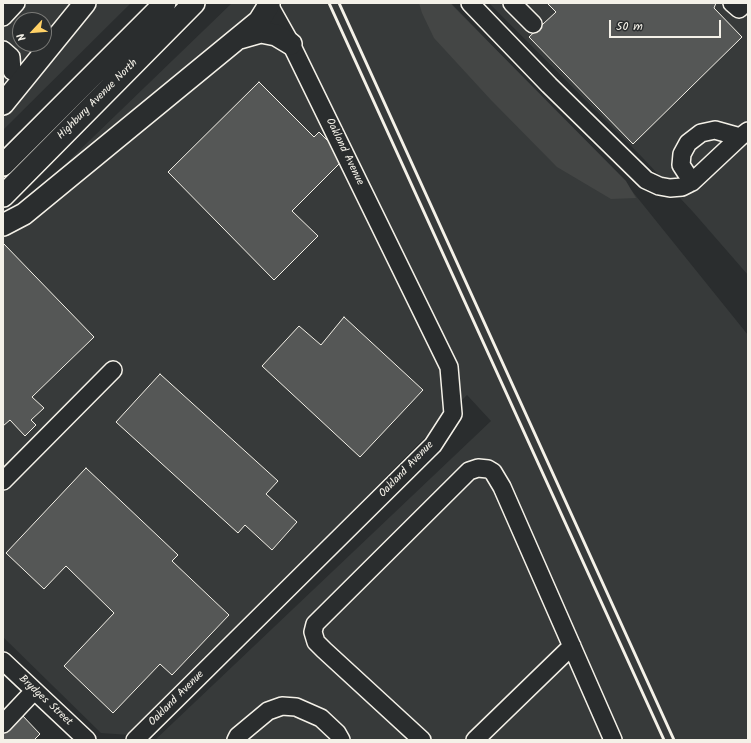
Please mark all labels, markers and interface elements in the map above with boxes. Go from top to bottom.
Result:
north arrow [12,12,52,52]
scale bar [611,12,723,38]
text: 50 m [616,17,643,36]
text: N [13,30,32,44]
street label: Highbury Avenue North [55,57,141,143]
street label: Oakland Avenue [322,116,366,188]
street label: Oakland Avenue [377,439,437,501]
street label: Oakland Avenue [147,669,207,729]
street label: Brydges Street [15,673,75,729]

